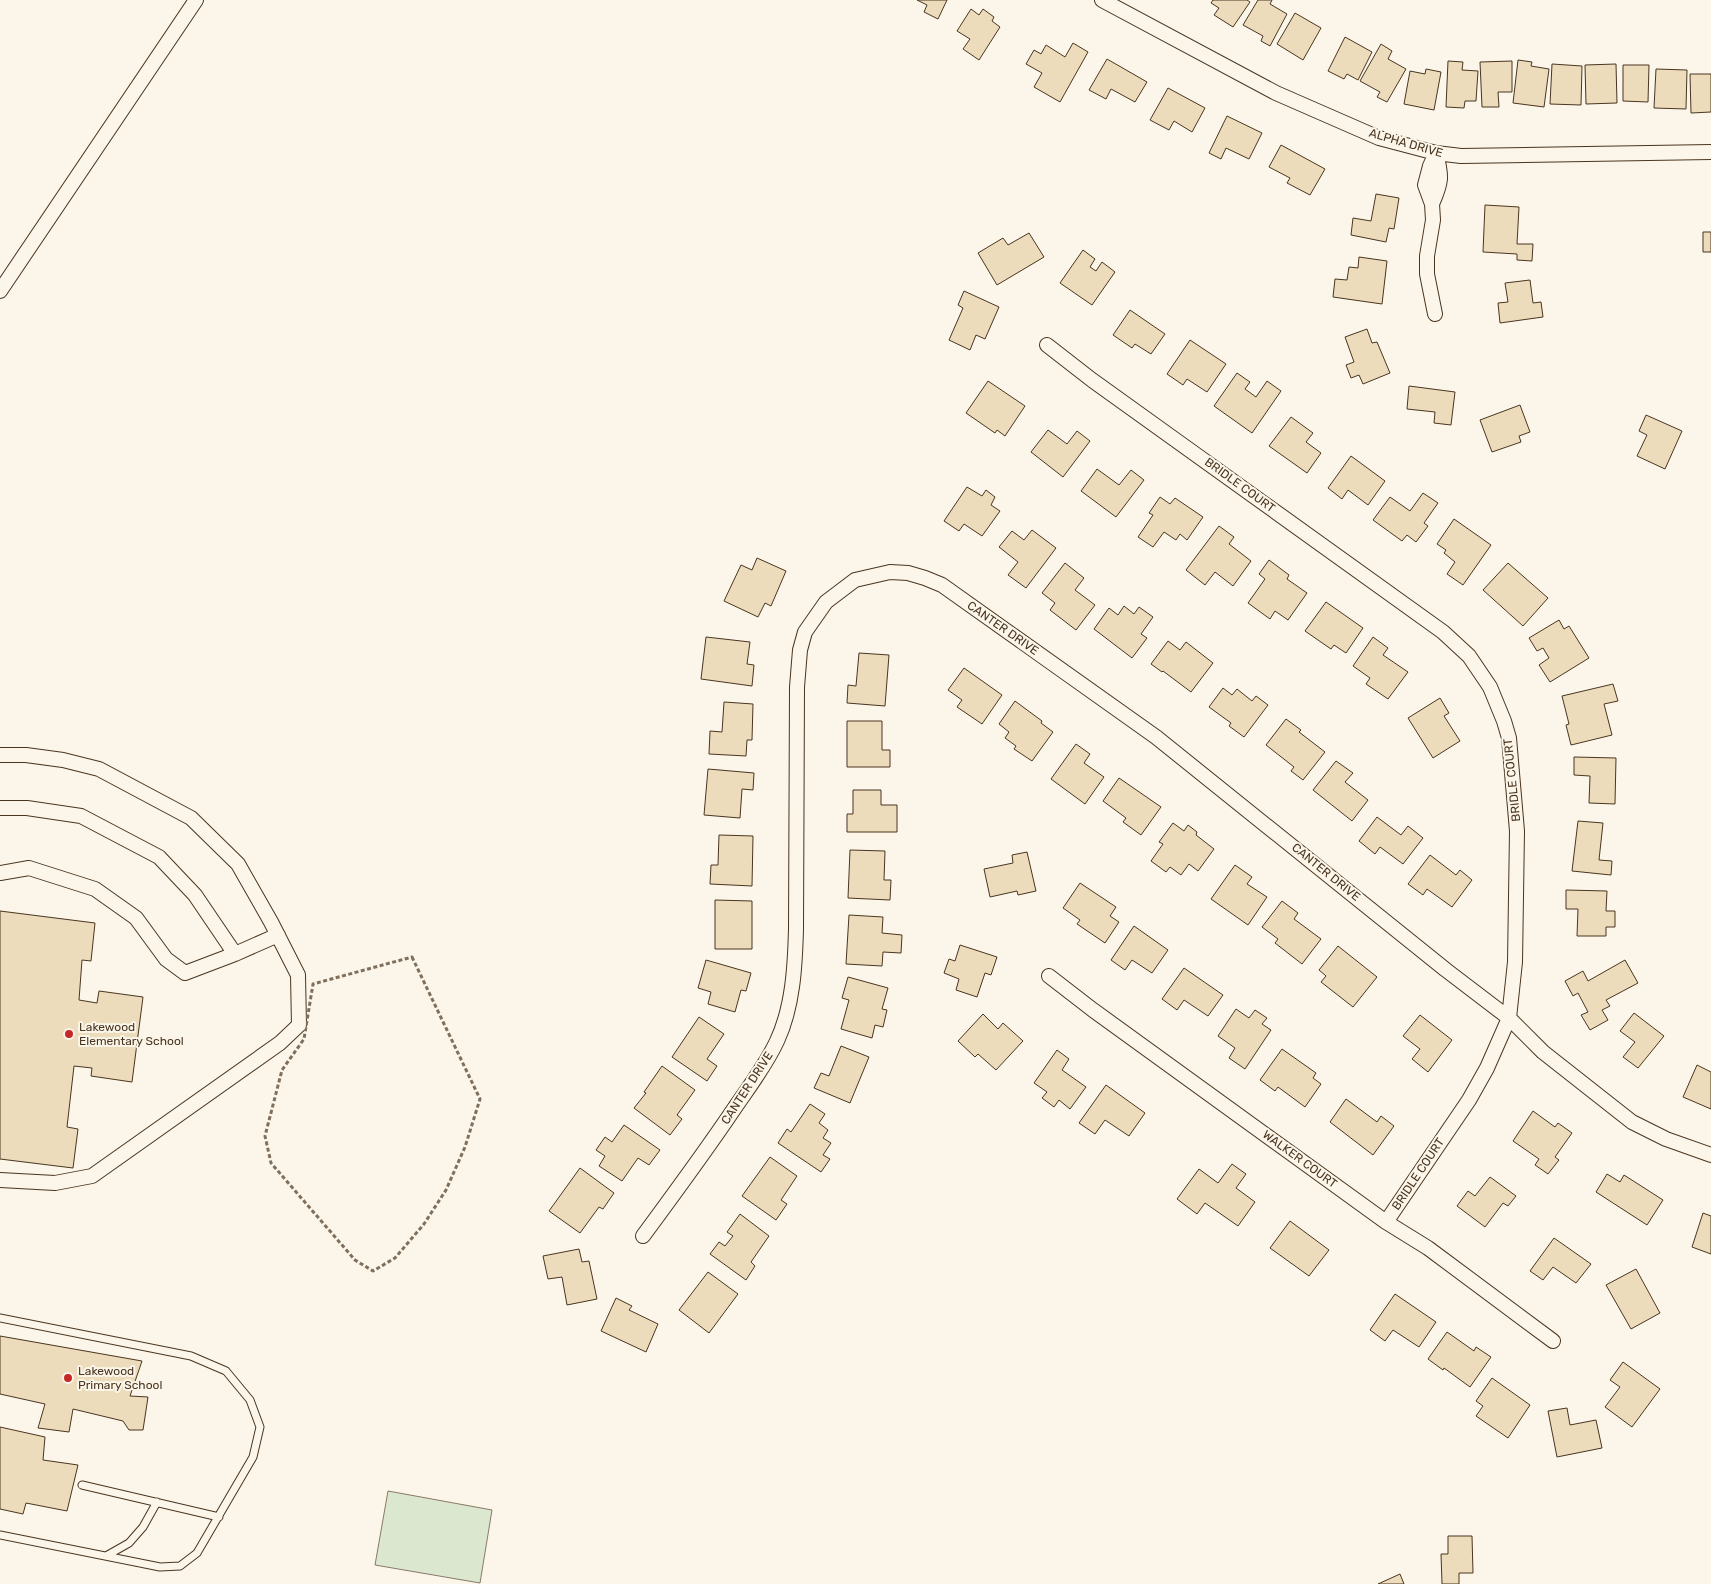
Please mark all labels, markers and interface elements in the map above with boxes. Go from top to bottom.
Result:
street label: ALPHA DRIVE [1367,126,1445,160]
street label: BRIDLE COURT [1202,455,1278,515]
street label: CANTER DRIVE [965,598,1041,658]
street label: BRIDLE COURT [1501,738,1523,822]
street label: CANTER DRIVE [1289,840,1363,904]
place label: Lakewood Elementary School [79,1020,184,1048]
marker: Lakewood Elementary School [63,1028,75,1040]
street label: CANTER DRIVE [718,1049,776,1127]
street label: WALKER COURT [1260,1127,1340,1191]
street label: BRIDLE COURT [1389,1135,1447,1213]
place label: Lakewood Primary School [78,1364,162,1392]
marker: Lakewood Primary School [62,1372,74,1384]

